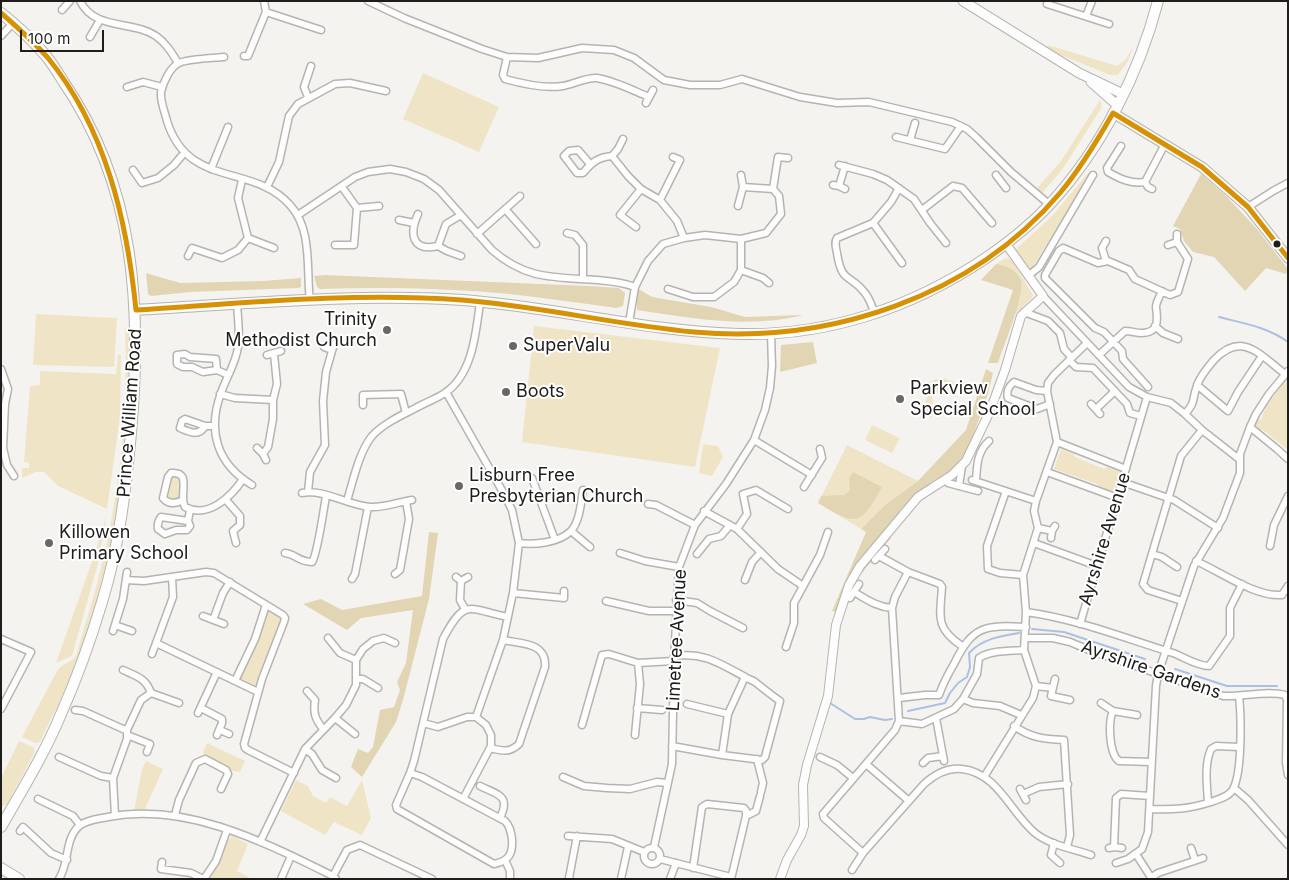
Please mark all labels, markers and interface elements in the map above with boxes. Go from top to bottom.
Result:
scale bar [22,20,106,52]
text: 100 m [28,29,70,48]
unlabelled marker [1272,239,1282,249]
place label: Trinity Methodist Church [225,309,377,352]
marker: Trinity Methodist Church [381,324,393,336]
street label: Prince William Road [113,328,147,498]
place label: SuperValu [523,335,610,357]
marker: SuperValu [507,340,519,352]
place label: Parkview Special School [910,378,1036,420]
place label: Boots [516,381,565,403]
marker: Boots [500,386,512,398]
marker: Parkview Special School [894,393,906,405]
place label: Lisburn Free Presbyterian Church [469,465,643,508]
street label: Ayrshire Avenue [1075,470,1135,608]
marker: Lisburn Free Presbyterian Church [453,480,465,492]
place label: Killowen Primary School [59,522,188,564]
marker: Killowen Primary School [43,537,55,549]
street label: Limetree Avenue [662,568,692,712]
street label: Ayrshire Gardens [1078,636,1224,704]

